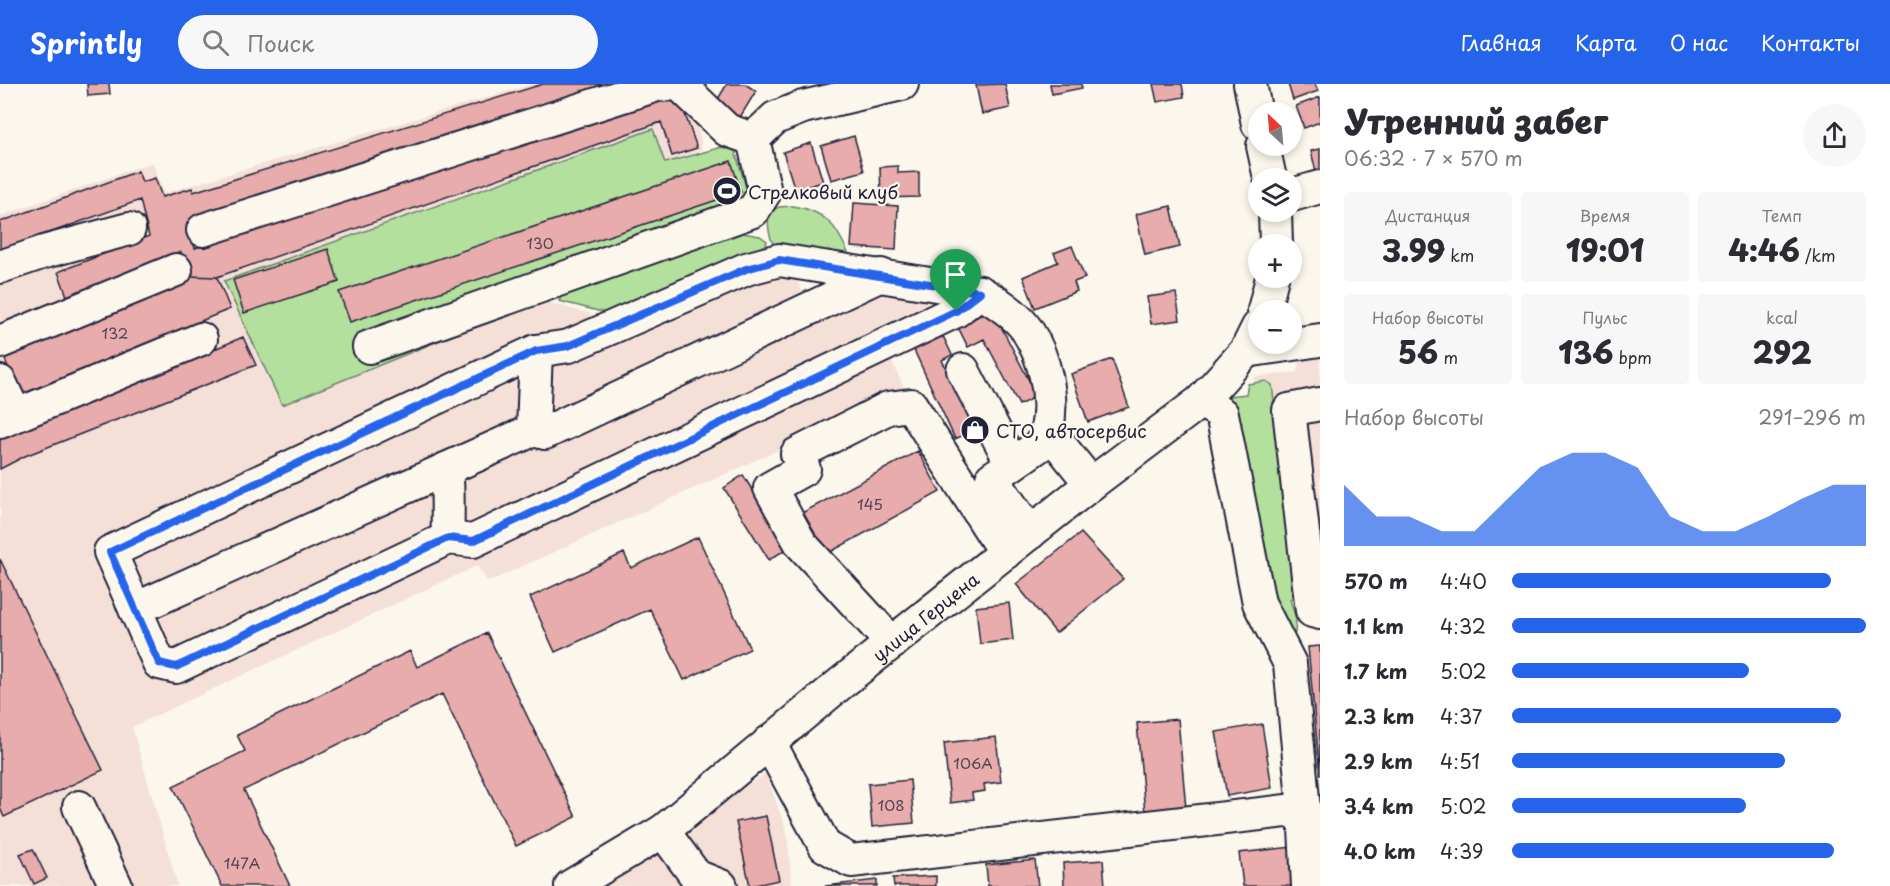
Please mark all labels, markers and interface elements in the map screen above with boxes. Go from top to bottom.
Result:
search box [178,15,598,69]
text: Sprintly [30,21,142,64]
icon: search [199,26,232,59]
text: Поиск [247,26,314,59]
text: Главная [1461,26,1542,58]
text: Карта [1575,26,1637,58]
text: О нас [1670,26,1728,58]
text: Контакты [1761,26,1860,58]
text: Утренний забег [1344,95,1608,145]
north arrow [1248,102,1302,156]
map controls [1248,102,1302,354]
button: share [1803,104,1866,167]
text: 06:32 · 7 × 570 m [1344,143,1523,173]
button: layers [1248,168,1302,222]
sports icon: Стрелковый клуб [711,175,743,207]
place label: Стрелковый клуб [748,178,898,205]
text: Дистанция [1386,203,1470,227]
text: Время [1579,203,1631,227]
text: Темп [1762,203,1802,227]
text: 3.99 [1382,227,1445,272]
text: 19:01 [1566,227,1644,272]
text: 4:46 [1728,227,1800,272]
house number: 130 [526,231,554,254]
button: + [1248,234,1302,288]
text: km [1445,243,1474,267]
text: /km [1800,243,1836,267]
pin [930,249,981,311]
icon: arrive [939,258,972,291]
button: − [1248,300,1302,354]
text: Набор высоты [1372,305,1484,329]
text: Пульс [1582,305,1628,329]
text: kcal [1766,305,1798,329]
house number: 132 [102,321,128,344]
text: 56 [1398,329,1438,374]
text: 136 [1558,329,1613,374]
text: 292 [1752,329,1812,374]
text: m [1438,345,1458,369]
text: bpm [1613,345,1652,369]
text: Набор высоты [1344,402,1484,432]
text: 291–296 m [1758,402,1866,432]
shop icon: СТО, автосервис [959,414,991,446]
place label: СТО, автосервис [996,417,1147,444]
house number: 145 [857,492,883,515]
street label: улица Герцена [866,565,985,667]
text: 570 m [1344,566,1408,596]
text: 4:40 [1440,566,1487,596]
text: 1.1 km [1344,611,1404,641]
text: 4:32 [1440,611,1486,641]
text: 1.7 km [1344,656,1407,686]
text: 5:02 [1440,656,1487,686]
text: 2.3 km [1344,701,1414,731]
text: 4:37 [1440,701,1482,731]
text: 2.9 km [1344,746,1413,776]
text: 4:51 [1440,746,1480,776]
house number: 106А [953,751,993,774]
text: 3.4 km [1344,791,1414,821]
text: 5:02 [1440,791,1487,821]
house number: 108 [877,793,905,816]
text: 4.0 km [1344,836,1416,866]
text: 4:39 [1440,836,1483,866]
house number: 147А [224,851,260,874]

